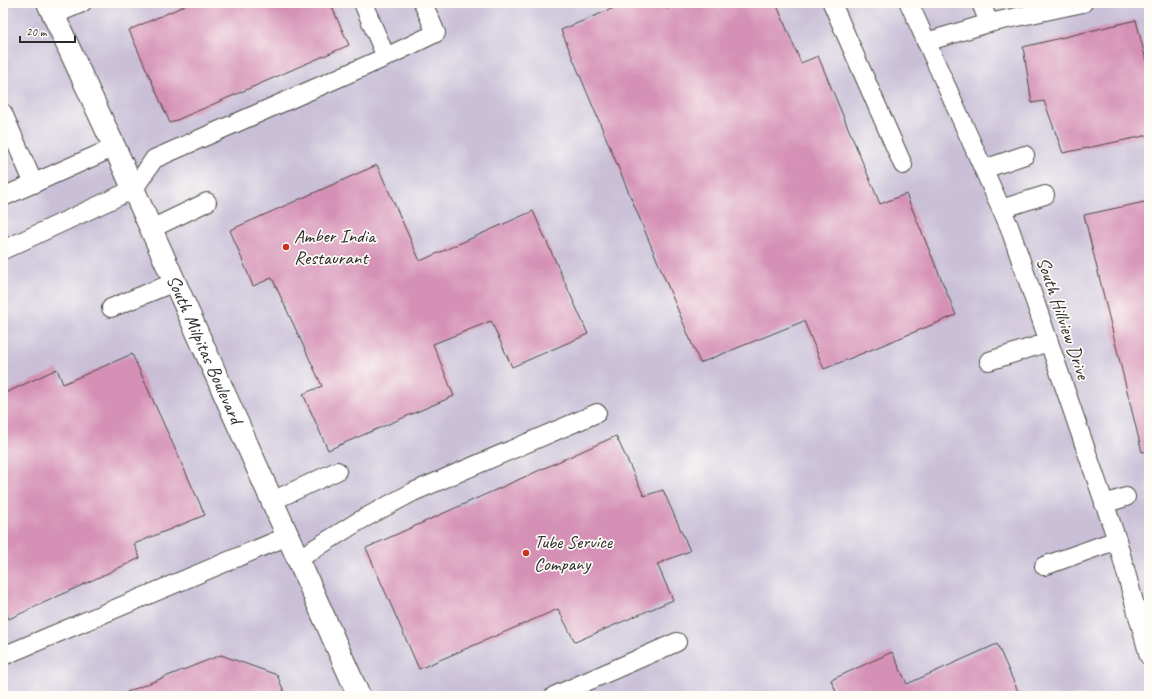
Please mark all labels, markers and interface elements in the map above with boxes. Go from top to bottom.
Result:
scale bar [20,18,75,44]
text: 20 m [26,24,48,40]
place label: Amber India Restaurant [294,224,377,270]
marker: Amber India Restaurant [281,242,291,252]
street label: South Hillview Drive [1031,254,1096,384]
street label: South Milpitas Boulevard [161,271,250,431]
place label: Tube Service Company [534,530,614,576]
marker: Tube Service Company [521,548,531,558]

